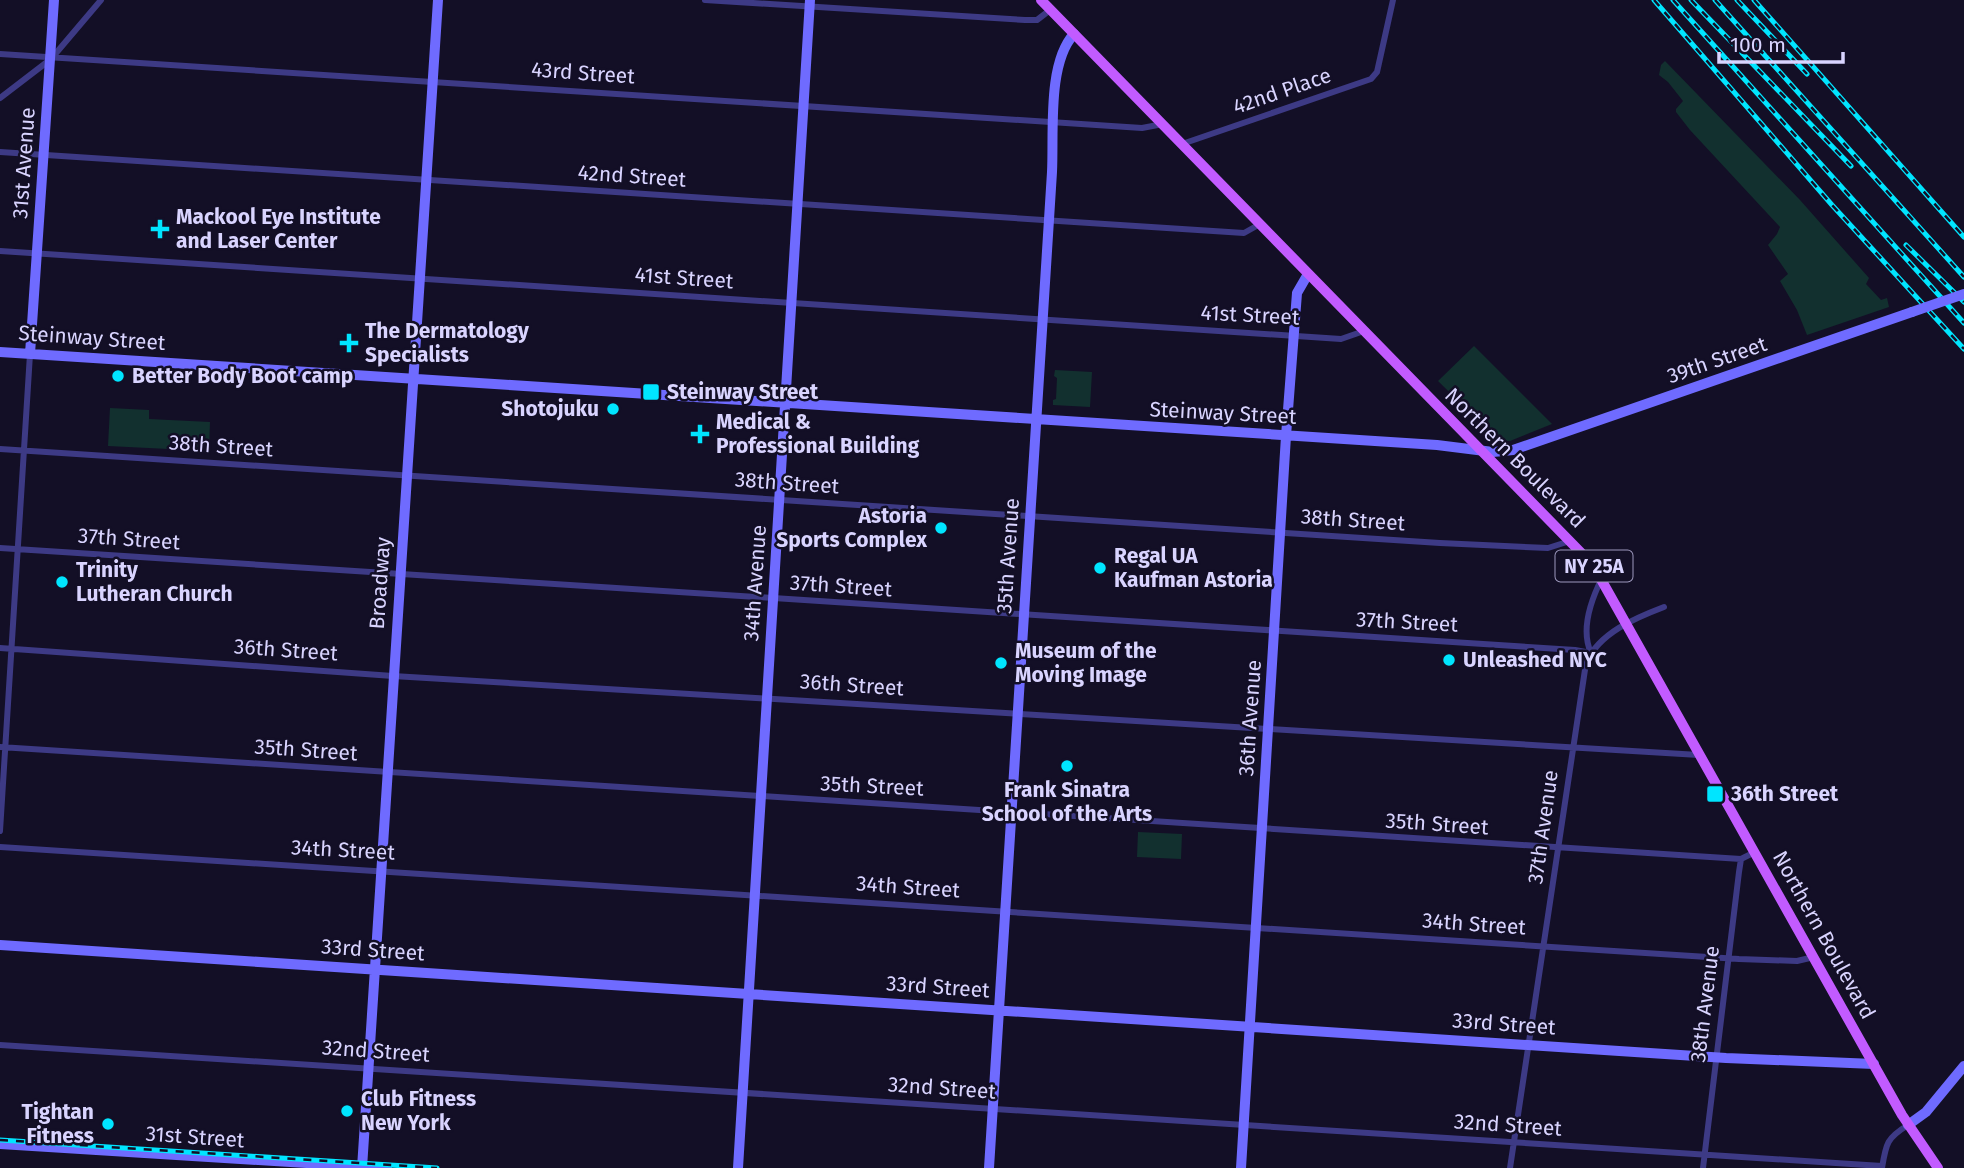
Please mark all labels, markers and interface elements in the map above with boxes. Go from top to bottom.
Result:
scale bar [1719,21,1843,65]
text: 100 m [1730,32,1786,58]
street label: 43rd Street [530,56,636,90]
street label: 42nd Place [1229,62,1335,120]
street label: 31st Avenue [7,106,41,220]
street label: 42nd Street [577,159,687,193]
place label: Mackool Eye Institute and Laser Center [176,204,381,254]
marker: Mackool Eye Institute and Laser Center [150,219,170,239]
street label: 41st Street [634,262,735,294]
street label: 41st Street [1200,299,1301,331]
place label: The Dermatology Specialists [365,318,529,368]
street label: Steinway Street [18,320,167,356]
street label: 39th Street [1664,331,1771,389]
marker: The Dermatology Specialists [339,333,359,353]
place label: Better Body Boot camp [132,363,353,389]
marker: Better Body Boot camp [110,368,126,384]
place label: Steinway Street [667,379,819,405]
marker: Steinway Street [641,382,661,402]
street label: Northern Boulevard [1439,382,1591,534]
place label: Shotojuku [501,396,599,422]
street label: Steinway Street [1149,396,1298,430]
marker: Shotojuku [605,401,621,417]
place label: Medical & Professional Building [716,409,920,459]
marker: Medical & Professional Building [690,424,710,444]
street label: 38th Street [168,429,274,463]
street label: 38th Street [734,466,840,500]
street label: 35th Avenue [991,497,1025,615]
place label: Astoria Sports Complex [776,503,927,553]
street label: 38th Street [1300,503,1406,537]
marker: Astoria Sports Complex [933,520,949,536]
street label: 37th Street [77,522,181,556]
street label: 34th Avenue [738,524,772,642]
street label: Broadway [364,535,396,630]
place label: Regal UA Kaufman Astoria [1114,543,1273,593]
road number: NY 25A [1556,551,1632,582]
place label: Trinity Lutheran Church [76,557,233,607]
marker: Regal UA Kaufman Astoria [1092,560,1108,576]
street label: 37th Street [789,569,893,603]
marker: Trinity Lutheran Church [54,574,70,590]
street label: 37th Street [1355,606,1459,638]
street label: 36th Street [233,633,339,667]
place label: Museum of the Moving Image [1015,638,1157,688]
place label: Unleashed NYC [1463,647,1607,673]
marker: Unleashed NYC [1441,652,1457,668]
marker: Museum of the Moving Image [993,655,1009,671]
street label: 36th Avenue [1233,659,1267,777]
street label: 36th Street [799,668,905,702]
street label: 35th Street [254,733,359,767]
marker: Frank Sinatra School of the Arts [1059,758,1075,774]
street label: 37th Avenue [1522,768,1564,886]
street label: 35th Street [820,770,925,802]
place label: Frank Sinatra School of the Arts [982,777,1152,827]
place label: 36th Street [1730,781,1839,807]
marker: 36th Street [1705,784,1725,804]
street label: 35th Street [1385,807,1490,841]
street label: 34th Street [290,834,396,866]
street label: Northern Boulevard [1767,846,1881,1024]
street label: 34th Street [855,870,961,904]
street label: 34th Street [1421,907,1527,941]
street label: 33rd Street [320,933,426,967]
street label: 38th Avenue [1685,944,1725,1064]
street label: 33rd Street [885,970,991,1004]
street label: 33rd Street [1451,1007,1557,1041]
street label: 32nd Street [321,1034,431,1068]
street label: 32nd Street [887,1071,997,1105]
place label: Club Fitness New York [361,1086,476,1136]
place label: Tightan Fitness [22,1099,94,1149]
marker: Club Fitness New York [339,1103,355,1119]
street label: 32nd Street [1453,1108,1563,1142]
marker: Tightan Fitness [100,1116,116,1132]
street label: 31st Street [145,1121,246,1153]

